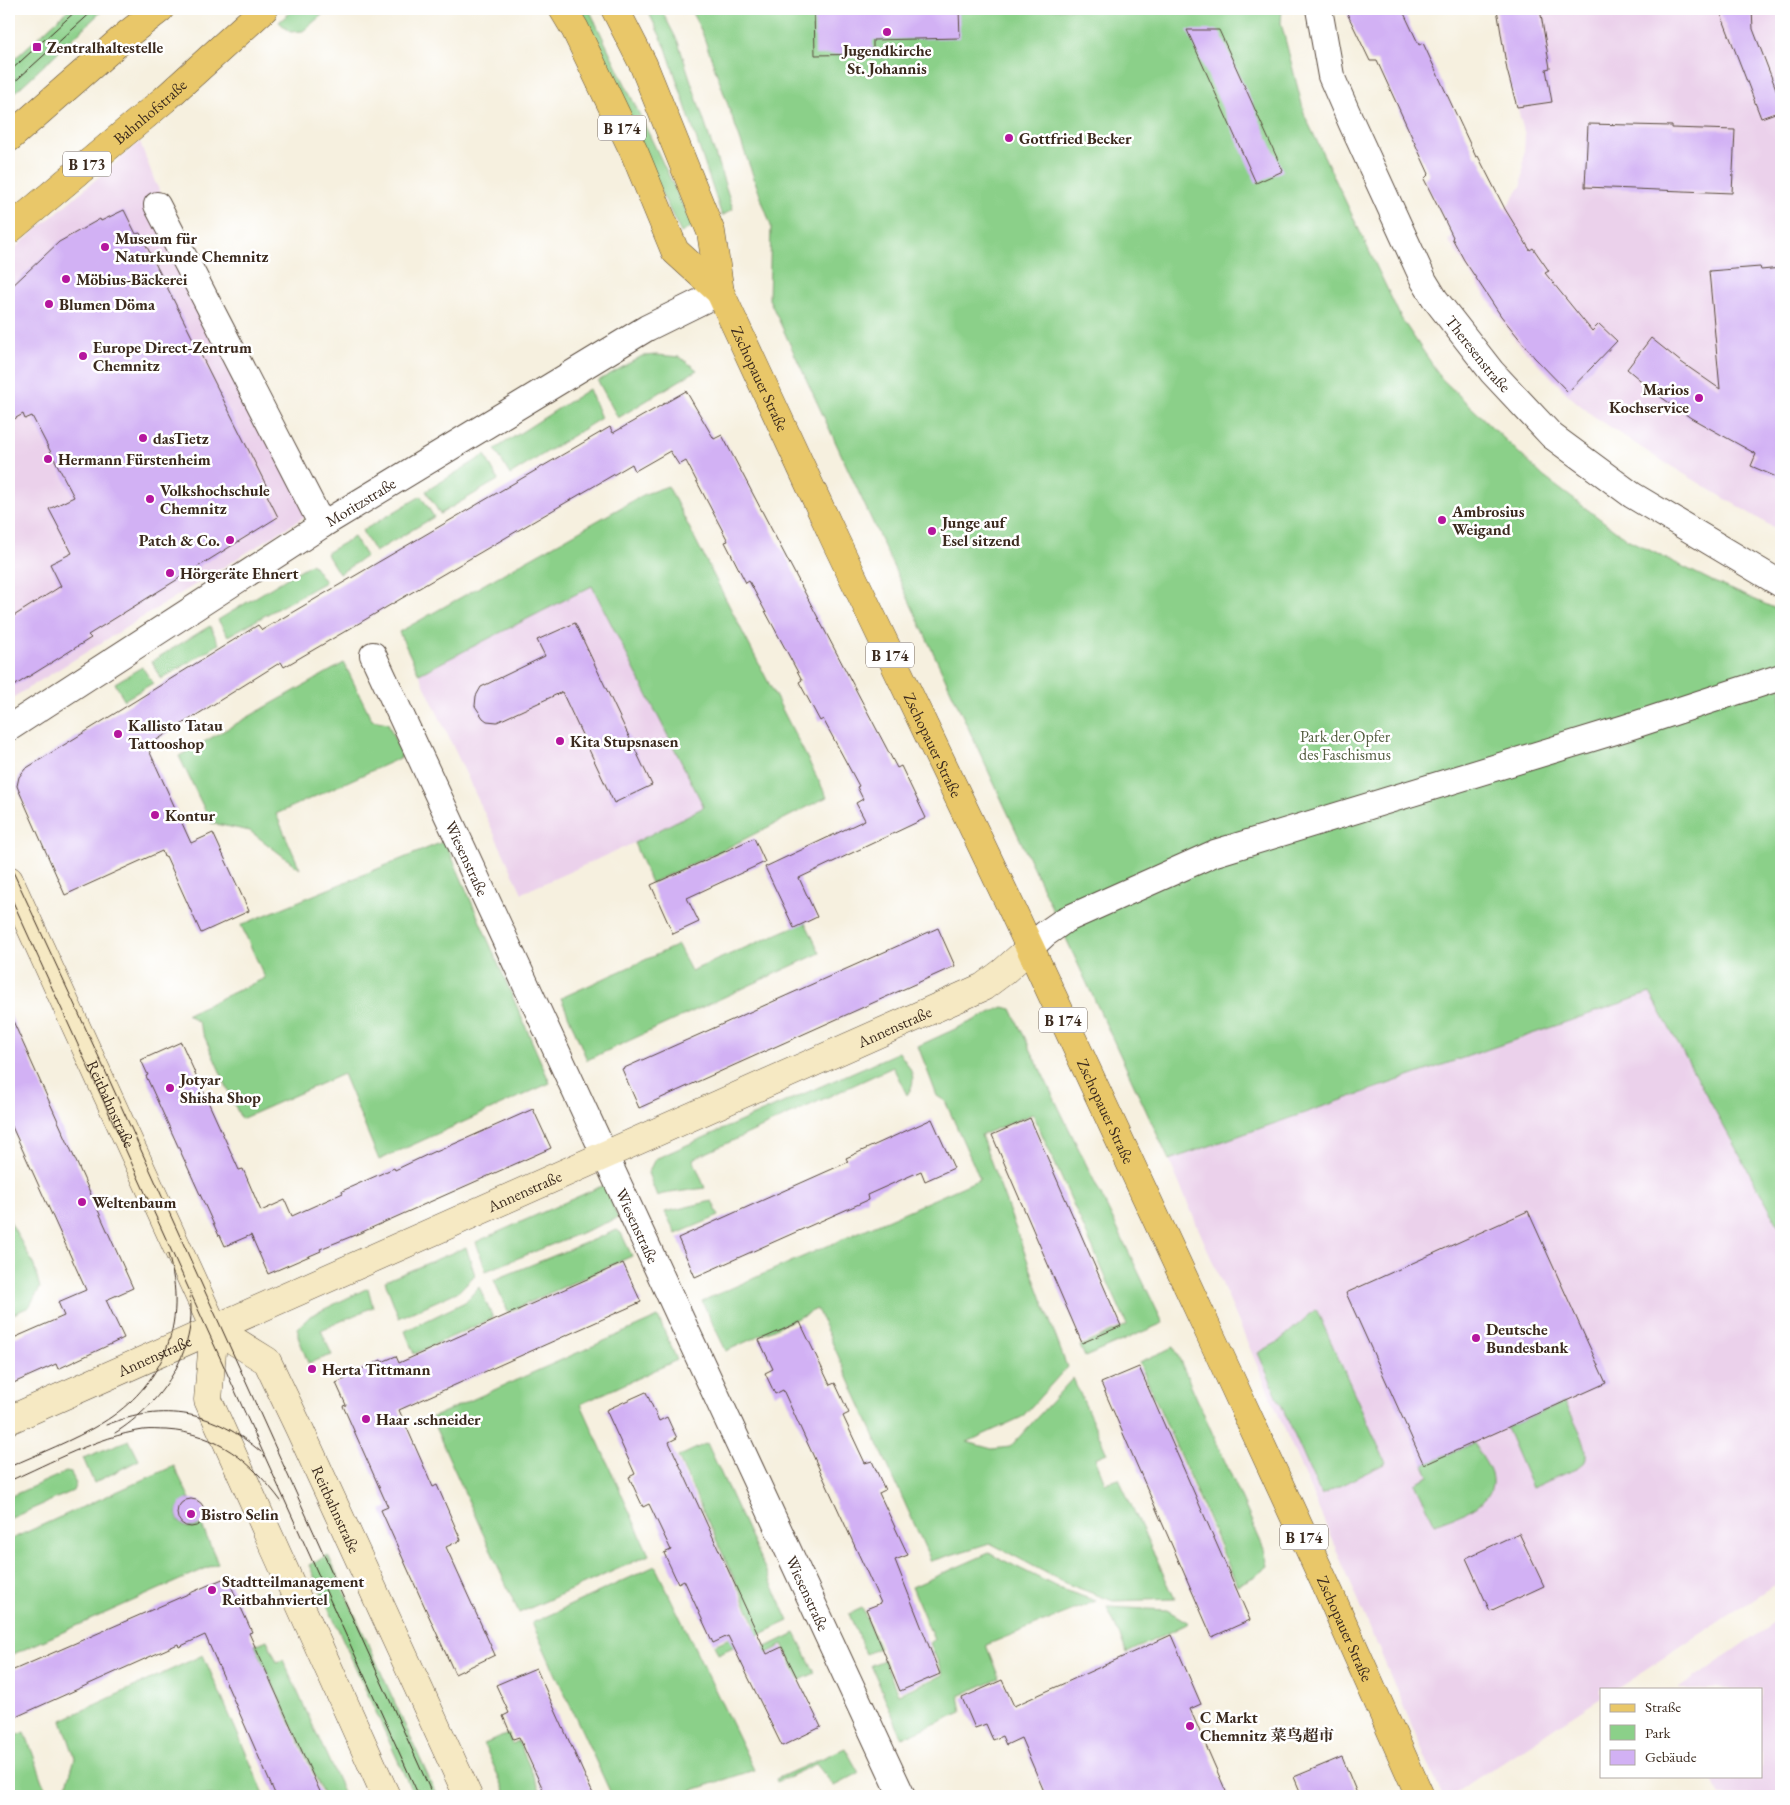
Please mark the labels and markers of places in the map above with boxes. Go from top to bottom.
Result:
marker: Jugendkirche St. Johannis [881,26,893,38]
place label: Zentralhaltestelle [47,37,163,58]
place label: Jugendkirche St. Johannis [841,40,932,79]
marker: Zentralhaltestelle [31,41,43,53]
place label: Gottfried Becker [1019,128,1132,149]
marker: Gottfried Becker [1003,132,1015,144]
place label: Museum für Naturkunde Chemnitz [115,228,268,267]
marker: Museum für Naturkunde Chemnitz [99,241,111,253]
place label: Möbius-Bäckerei [76,269,188,290]
marker: Möbius-Bäckerei [60,273,72,285]
place label: Blumen Döma [59,294,156,315]
marker: Blumen Döma [43,298,55,310]
place label: Europe Direct-Zentrum Chemnitz [93,337,252,376]
marker: Europe Direct-Zentrum Chemnitz [77,350,89,362]
place label: Marios Kochservice [1609,379,1689,418]
marker: Marios Kochservice [1693,392,1705,404]
place label: dasTietz [153,428,209,449]
marker: dasTietz [137,432,149,444]
place label: Hermann Fürstenheim [58,449,211,470]
marker: Hermann Fürstenheim [42,453,54,465]
place label: Volkshochschule Chemnitz [160,480,270,519]
marker: Volkshochschule Chemnitz [144,493,156,505]
place label: Ambrosius Weigand [1451,501,1525,540]
place label: Junge auf Esel sitzend [940,512,1020,551]
marker: Ambrosius Weigand [1436,514,1448,526]
marker: Junge auf Esel sitzend [926,525,938,537]
place label: Patch & Co. [139,530,220,551]
marker: Patch & Co. [224,534,236,546]
place label: Hörgeräte Ehnert [180,563,299,584]
marker: Hörgeräte Ehnert [164,567,176,579]
place label: Kallisto Tatau Tattooshop [128,715,223,754]
marker: Kallisto Tatau Tattooshop [112,728,124,740]
place label: Kita Stupsnasen [570,731,679,752]
marker: Kita Stupsnasen [554,735,566,747]
place label: Kontur [165,805,216,826]
marker: Kontur [149,809,161,821]
place label: Jotyar Shisha Shop [178,1069,261,1108]
marker: Jotyar Shisha Shop [164,1082,176,1094]
place label: Weltenbaum [92,1192,176,1213]
marker: Weltenbaum [76,1196,88,1208]
place label: Deutsche Bundesbank [1486,1319,1569,1358]
marker: Deutsche Bundesbank [1470,1332,1482,1344]
place label: Herta Tittmann [322,1359,430,1380]
marker: Herta Tittmann [306,1363,318,1375]
place label: Haar .schneider [376,1409,481,1430]
marker: Haar .schneider [360,1413,372,1425]
place label: Bistro Selin [201,1504,279,1525]
marker: Bistro Selin [185,1508,197,1520]
place label: Stadtteilmanagement Reitbahnviertel [222,1571,364,1610]
marker: Stadtteilmanagement Reitbahnviertel [206,1584,218,1596]
place label: C Markt Chemnitz 菜鸟超市 [1200,1707,1334,1746]
marker: C Markt Chemnitz 菜鸟超市 [1184,1720,1196,1732]

